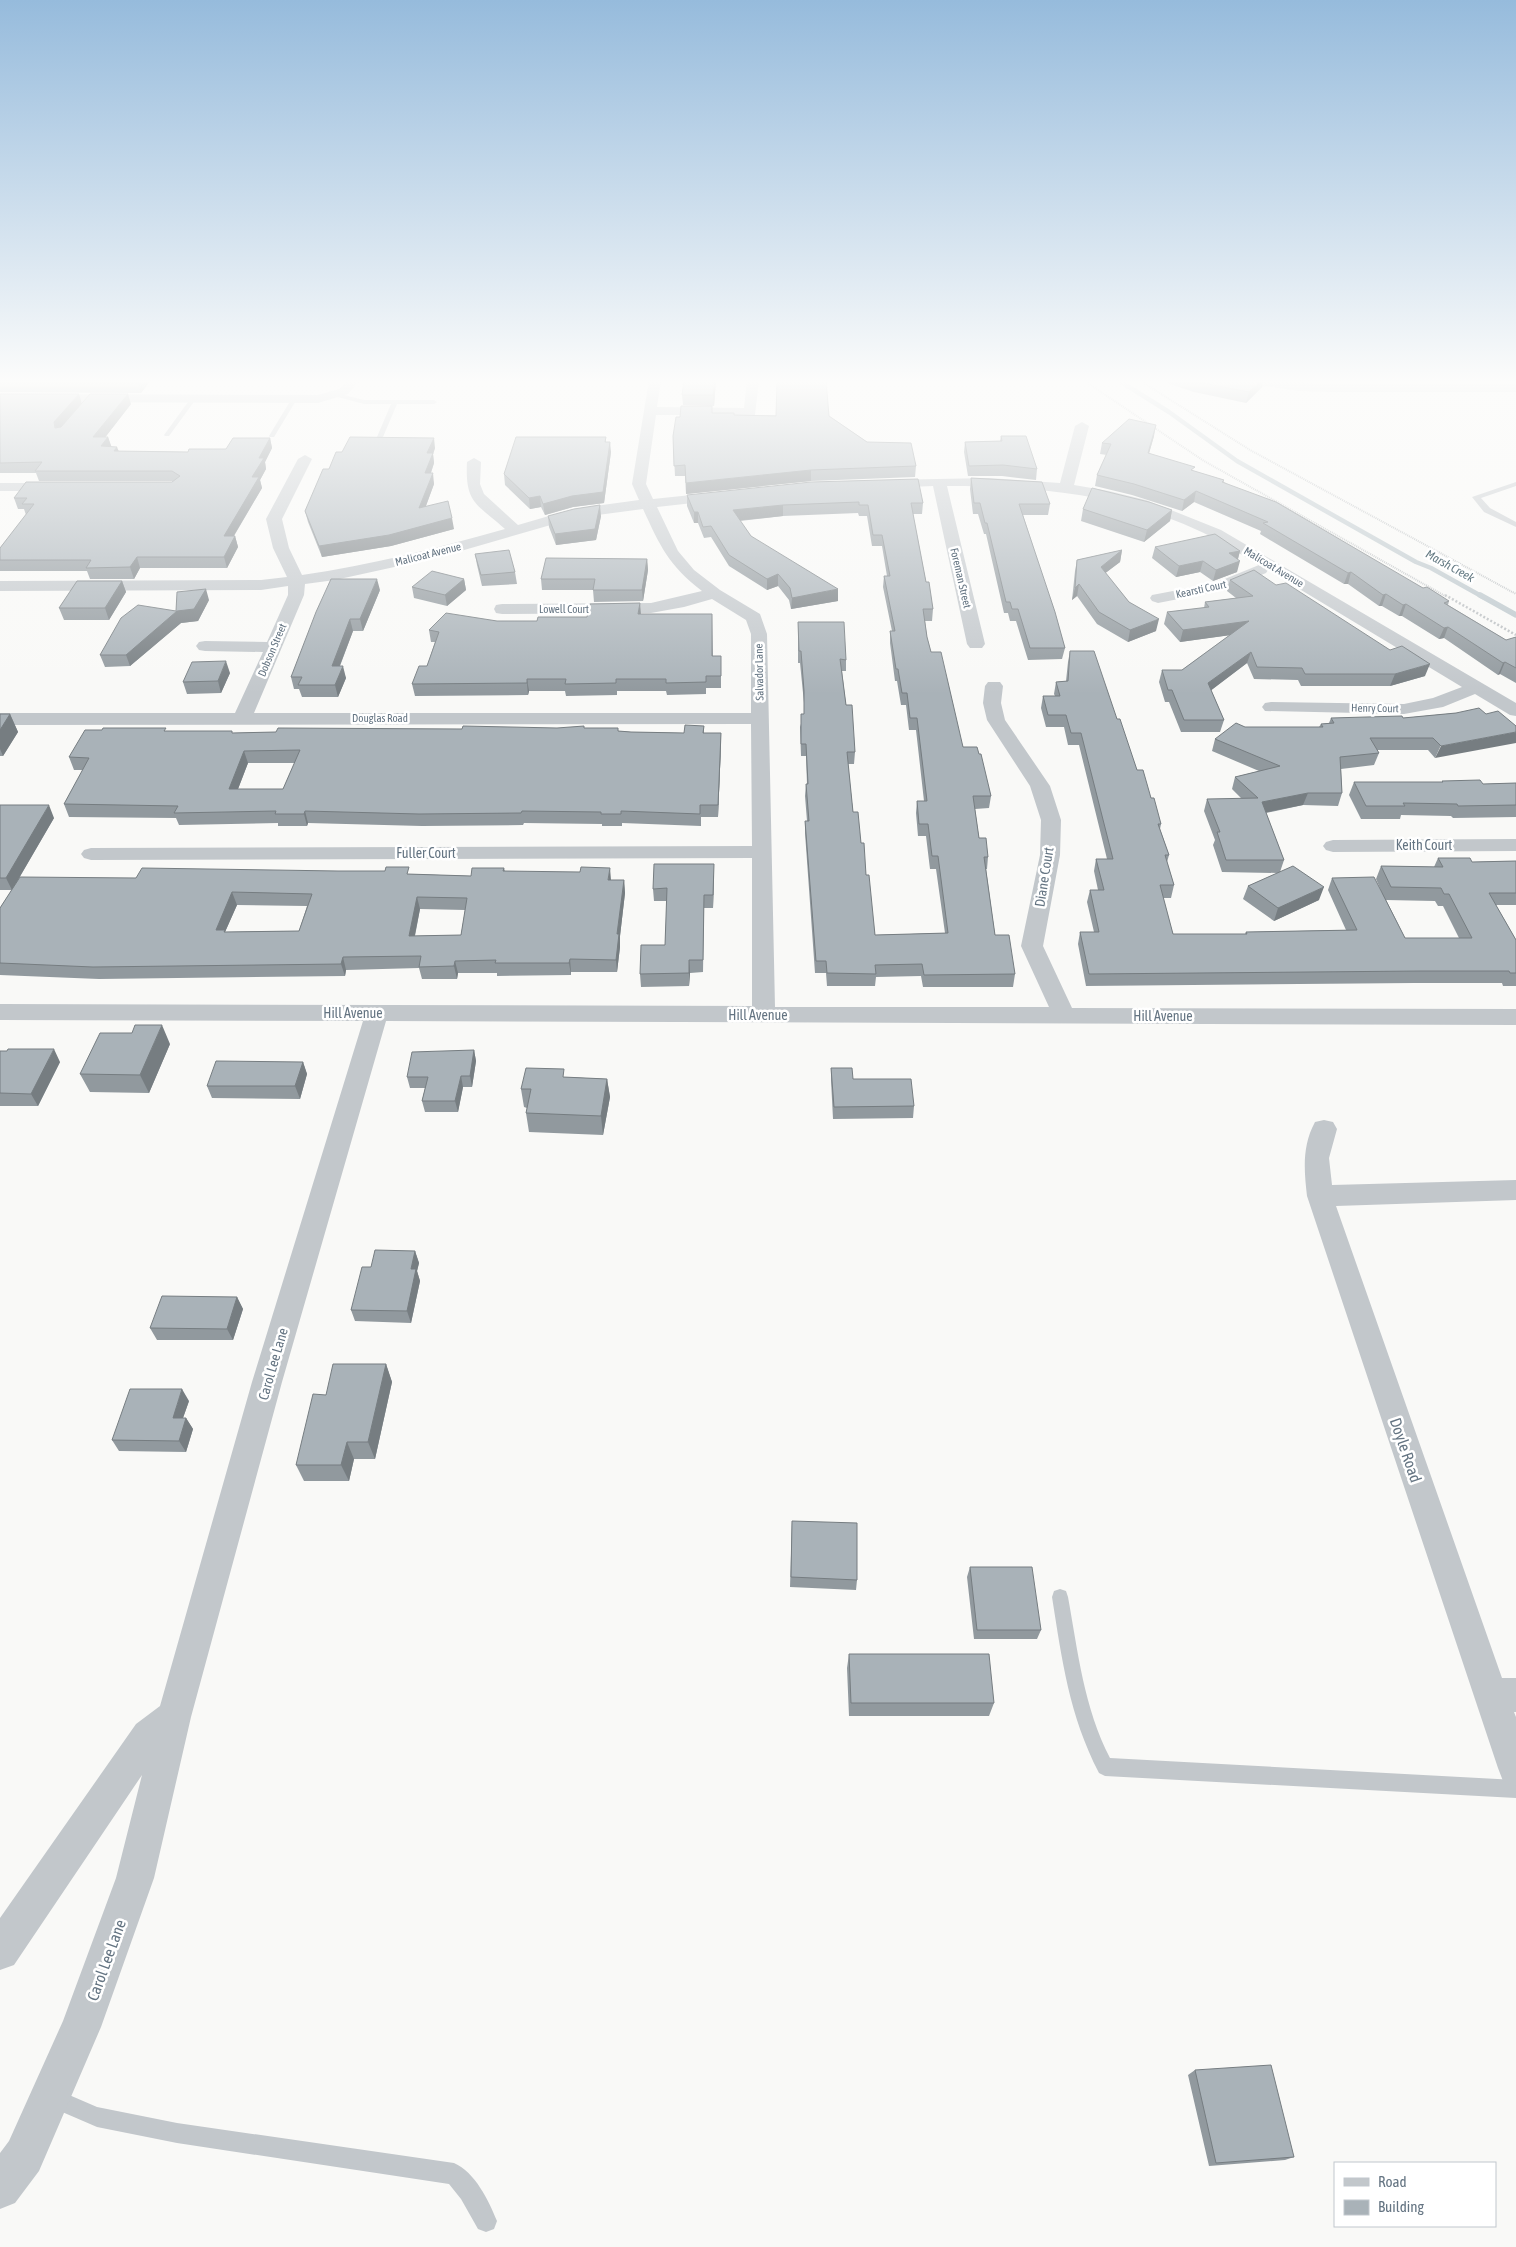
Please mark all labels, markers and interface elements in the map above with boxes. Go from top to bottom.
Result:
street label: Malicoat Avenue [394,540,462,568]
street label: Malicoat Avenue [1242,544,1306,590]
street label: Foreman Street [948,547,974,609]
water label: Marsh Creek [1423,547,1477,585]
street label: Kearsti Court [1175,578,1227,600]
street label: Lowell Court [539,603,589,615]
street label: Dobson Street [255,622,289,678]
street label: Salvador Lane [753,643,765,701]
street label: Henry Court [1351,702,1399,714]
street label: Douglas Road [352,712,408,724]
street label: Keith Court [1396,837,1452,853]
street label: Fuller Court [396,845,456,861]
street label: Diane Court [1031,846,1057,908]
street label: Hill Avenue [323,1005,383,1021]
street label: Hill Avenue [728,1007,788,1023]
street label: Hill Avenue [1133,1008,1193,1024]
street label: Carol Lee Lane [255,1326,291,1402]
street label: Doyle Road [1386,1415,1425,1485]
street label: Carol Lee Lane [83,1917,129,2003]
legend [1334,2162,1496,2227]
text: Road [1378,2173,1407,2190]
text: Building [1378,2198,1424,2215]

